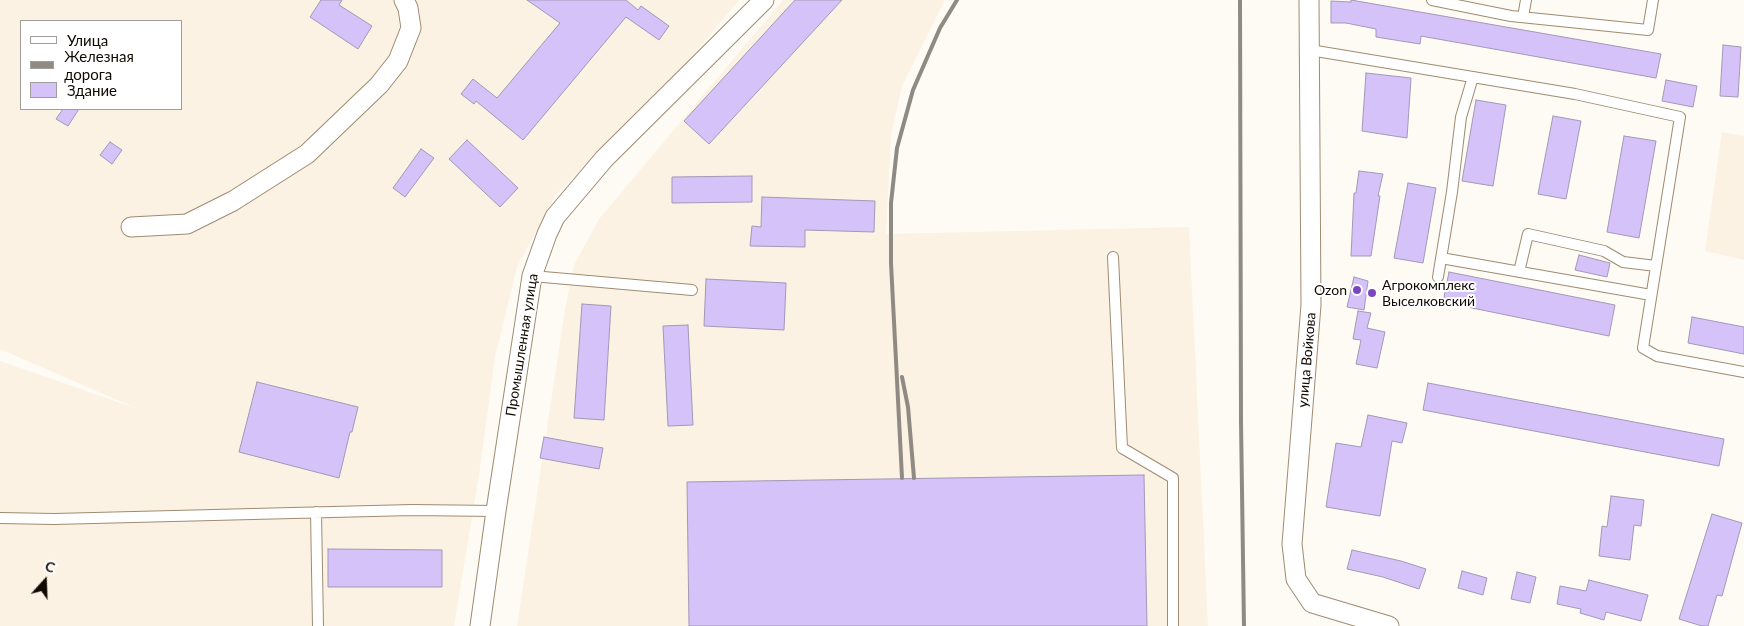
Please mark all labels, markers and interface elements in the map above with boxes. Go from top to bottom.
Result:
legend [20,20,182,110]
text: Улица [67,31,108,49]
text: Железная дорога [64,47,134,83]
text: Здание [67,81,117,99]
street label: Промышленная улица [502,272,542,418]
place label: Агрокомплекс Выселковский [1382,277,1475,310]
place label: Ozon [1314,282,1347,298]
marker: Ozon [1351,284,1363,296]
marker: Агрокомплекс Выселковский [1366,287,1378,299]
street label: улица Войкова [1294,312,1320,408]
north arrow [20,556,70,606]
text: С [43,557,58,576]

